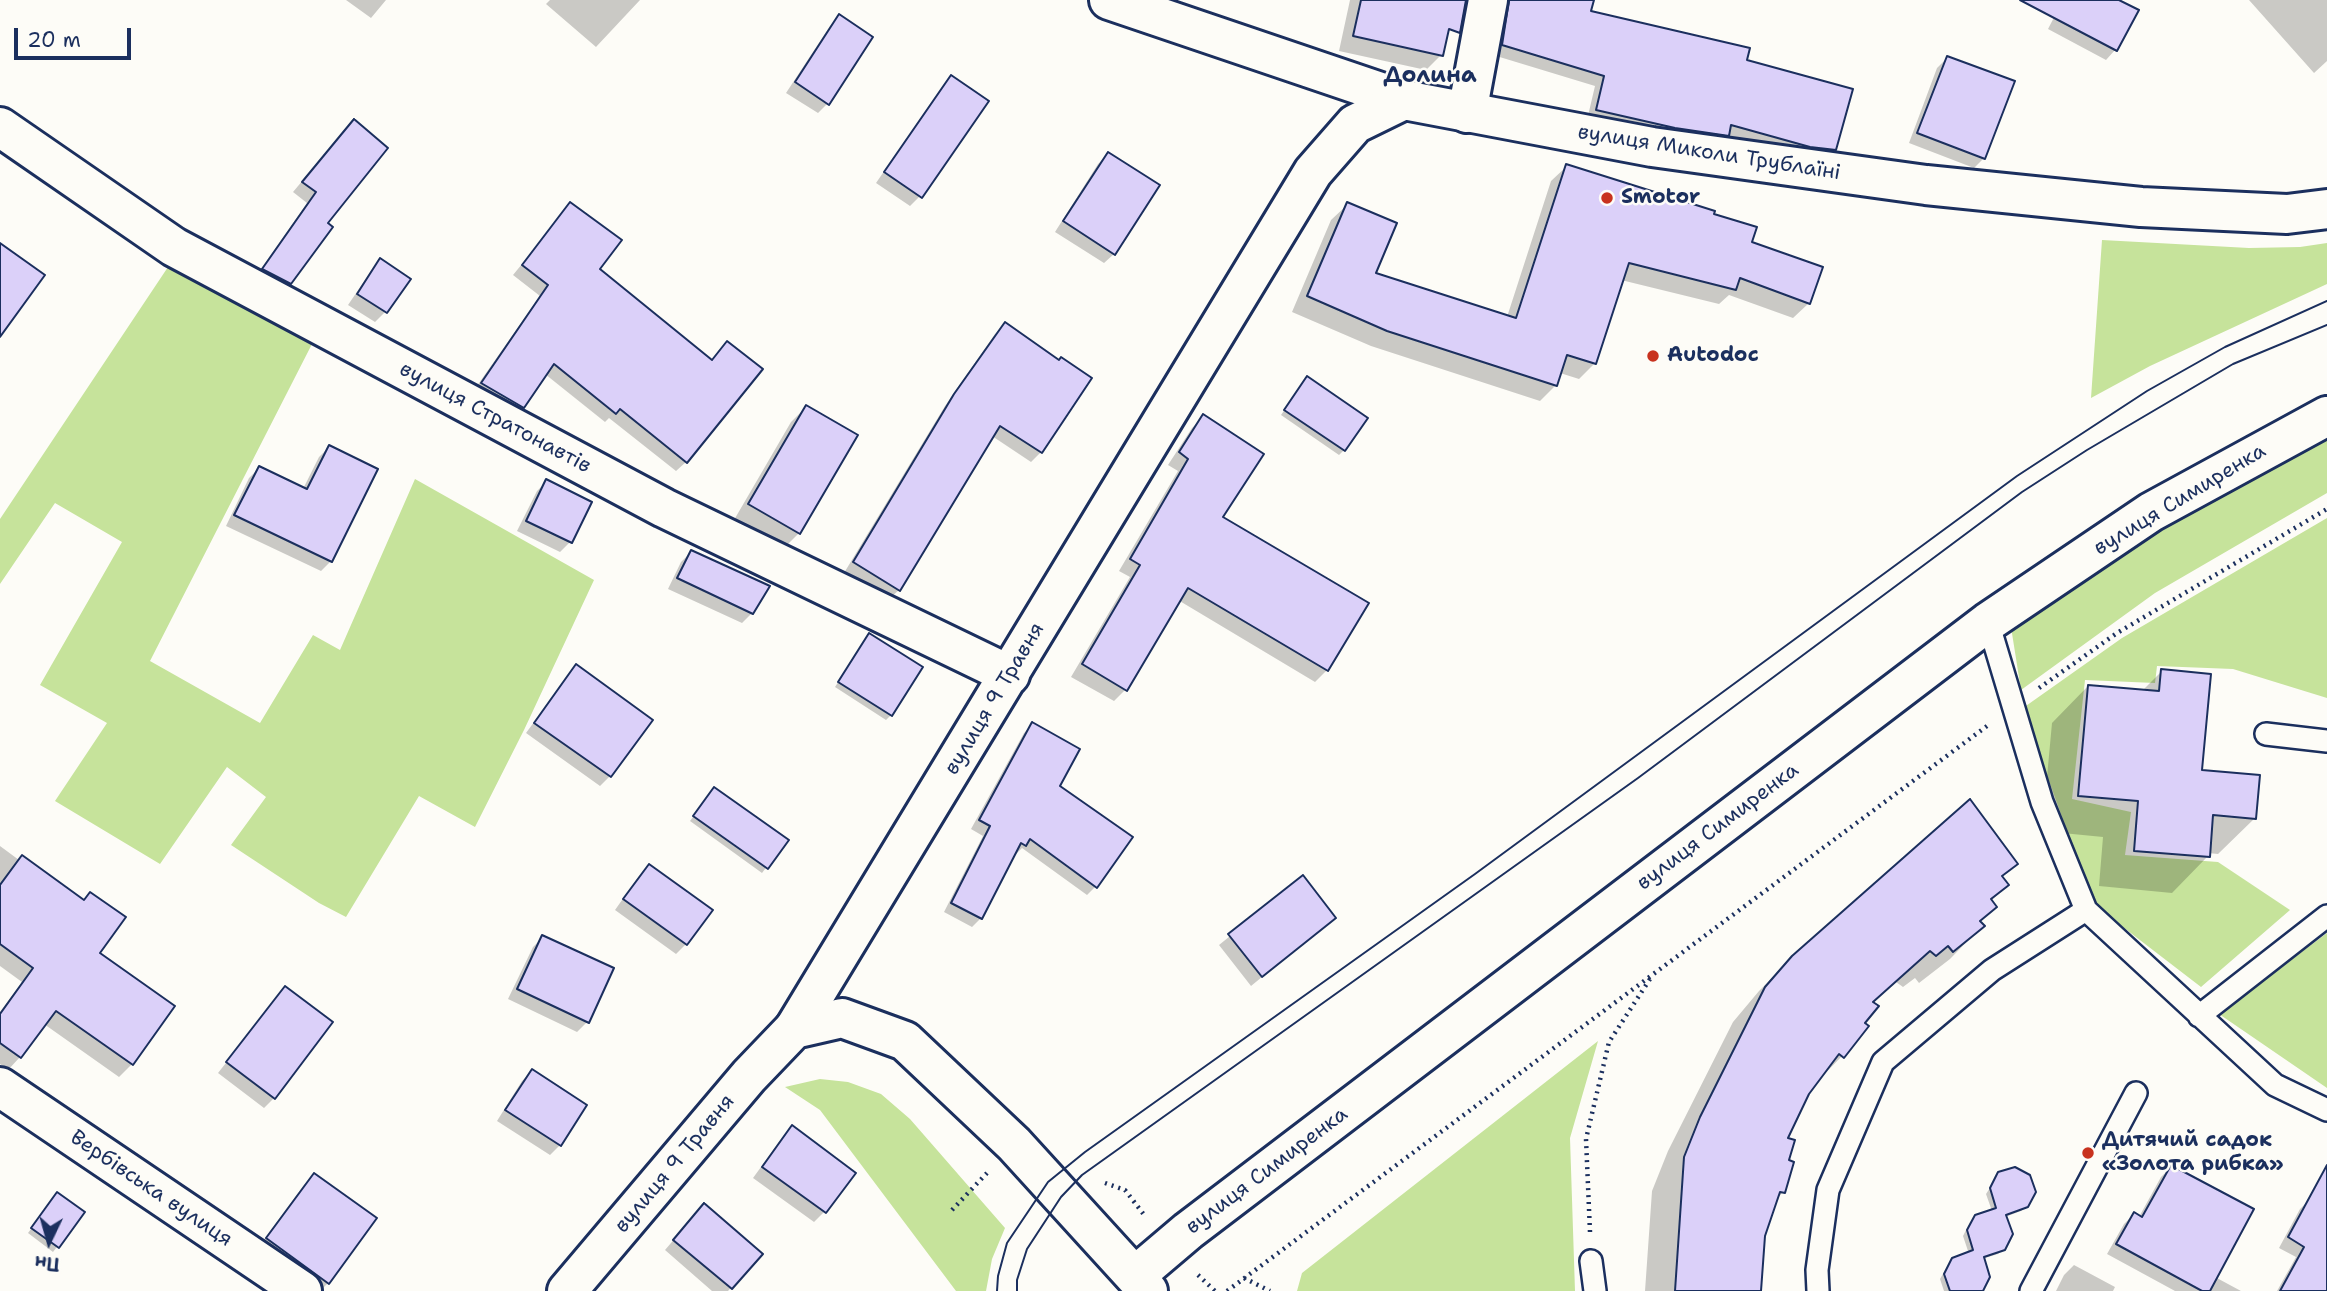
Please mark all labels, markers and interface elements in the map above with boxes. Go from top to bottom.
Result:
scale bar [18,14,135,58]
text: 20 m [27,26,81,54]
district label: Долина [1383,62,1477,90]
street label: вулиця Миколи Трублаїні [1576,120,1842,186]
place label: Smotor [1621,185,1700,211]
marker: Smotor [1599,190,1615,206]
place label: Autodoc [1667,343,1759,369]
marker: Autodoc [1645,348,1661,364]
street label: вулиця Стратонавтів [395,357,595,479]
street label: вулиця Симиренка [2089,439,2271,561]
street label: вулиця 9 Травня [940,618,1050,780]
street label: вулиця Симиренка [1632,758,1804,896]
street label: вулиця 9 Травня [610,1090,740,1238]
street label: вулиця Симиренка [1181,1102,1353,1240]
street label: Вербівська вулиця [65,1125,237,1253]
place label: Дитячий садок «Золота рибка» [2102,1128,2283,1178]
marker: Дитячий садок «Золота рибка» [2080,1145,2096,1161]
north arrow [14,1207,84,1277]
text: Пн [34,1250,61,1277]

